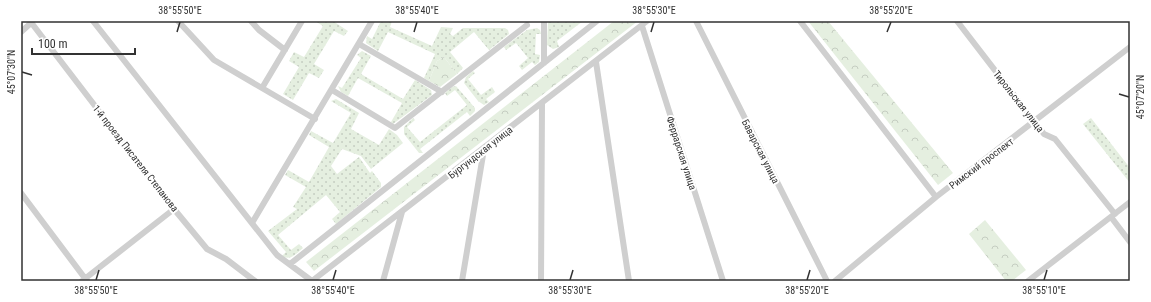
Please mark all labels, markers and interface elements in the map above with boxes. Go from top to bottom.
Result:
text: 38°55'50"E [158,5,202,16]
text: 38°55'40"E [395,5,439,16]
text: 38°55'30"E [632,5,676,16]
text: 38°55'20"E [869,5,913,16]
scale bar [32,30,135,56]
text: 100 m [38,37,68,51]
text: 45°07'30"N [6,50,17,94]
street label: Тирольская улица [991,68,1046,134]
text: 45°07'20"N [1135,75,1146,119]
street label: 1-й проезд Писателя Степанова [91,103,181,214]
street label: Феррарская улица [664,115,700,191]
street label: Баварская улица [740,117,782,185]
street label: Бургундская улица [446,124,515,181]
street label: Римский проспект [947,136,1016,191]
text: 38°55'50"E [74,285,118,296]
text: 38°55'40"E [311,285,355,296]
text: 38°55'30"E [548,285,592,296]
text: 38°55'20"E [785,285,829,296]
text: 38°55'10"E [1022,285,1066,296]

